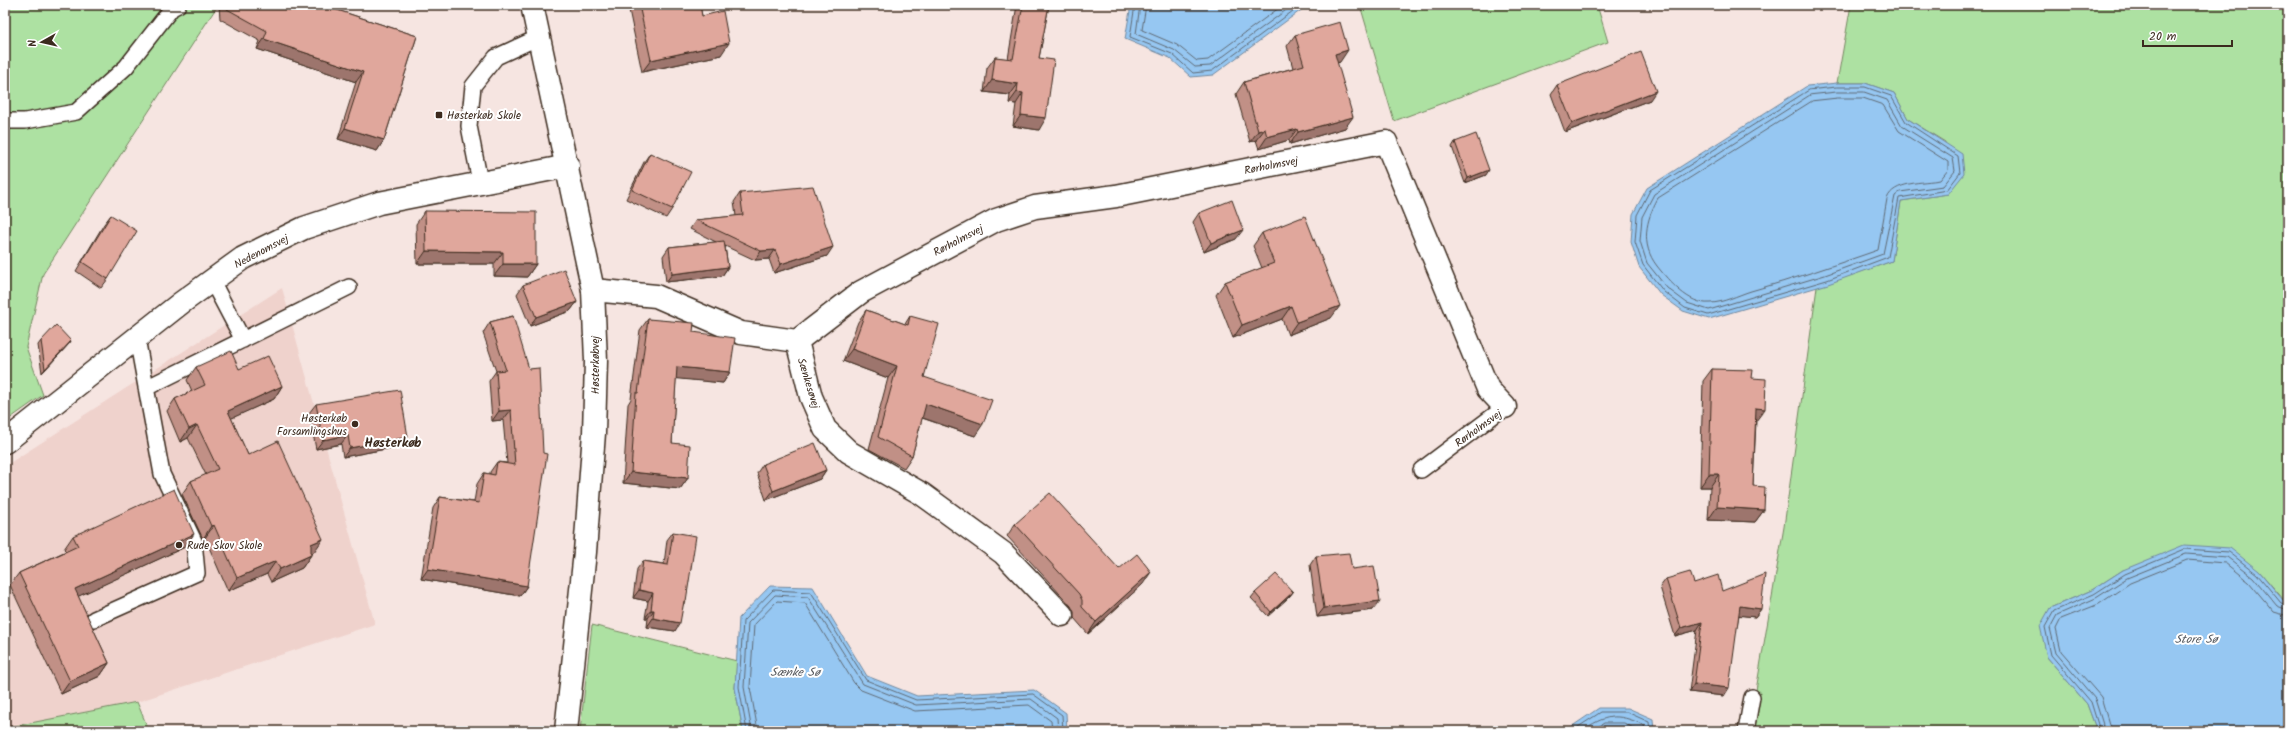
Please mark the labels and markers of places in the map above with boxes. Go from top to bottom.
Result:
place label: Høsterkøb Skole [447,107,521,125]
marker: Høsterkøb Skole [434,110,444,120]
place label: Høsterkøb Forsamlingshus [277,410,347,441]
marker: Høsterkøb Forsamlingshus [350,419,360,429]
place label: Rude Skov Skole [187,537,262,555]
marker: Rude Skov Skole [174,540,184,550]

